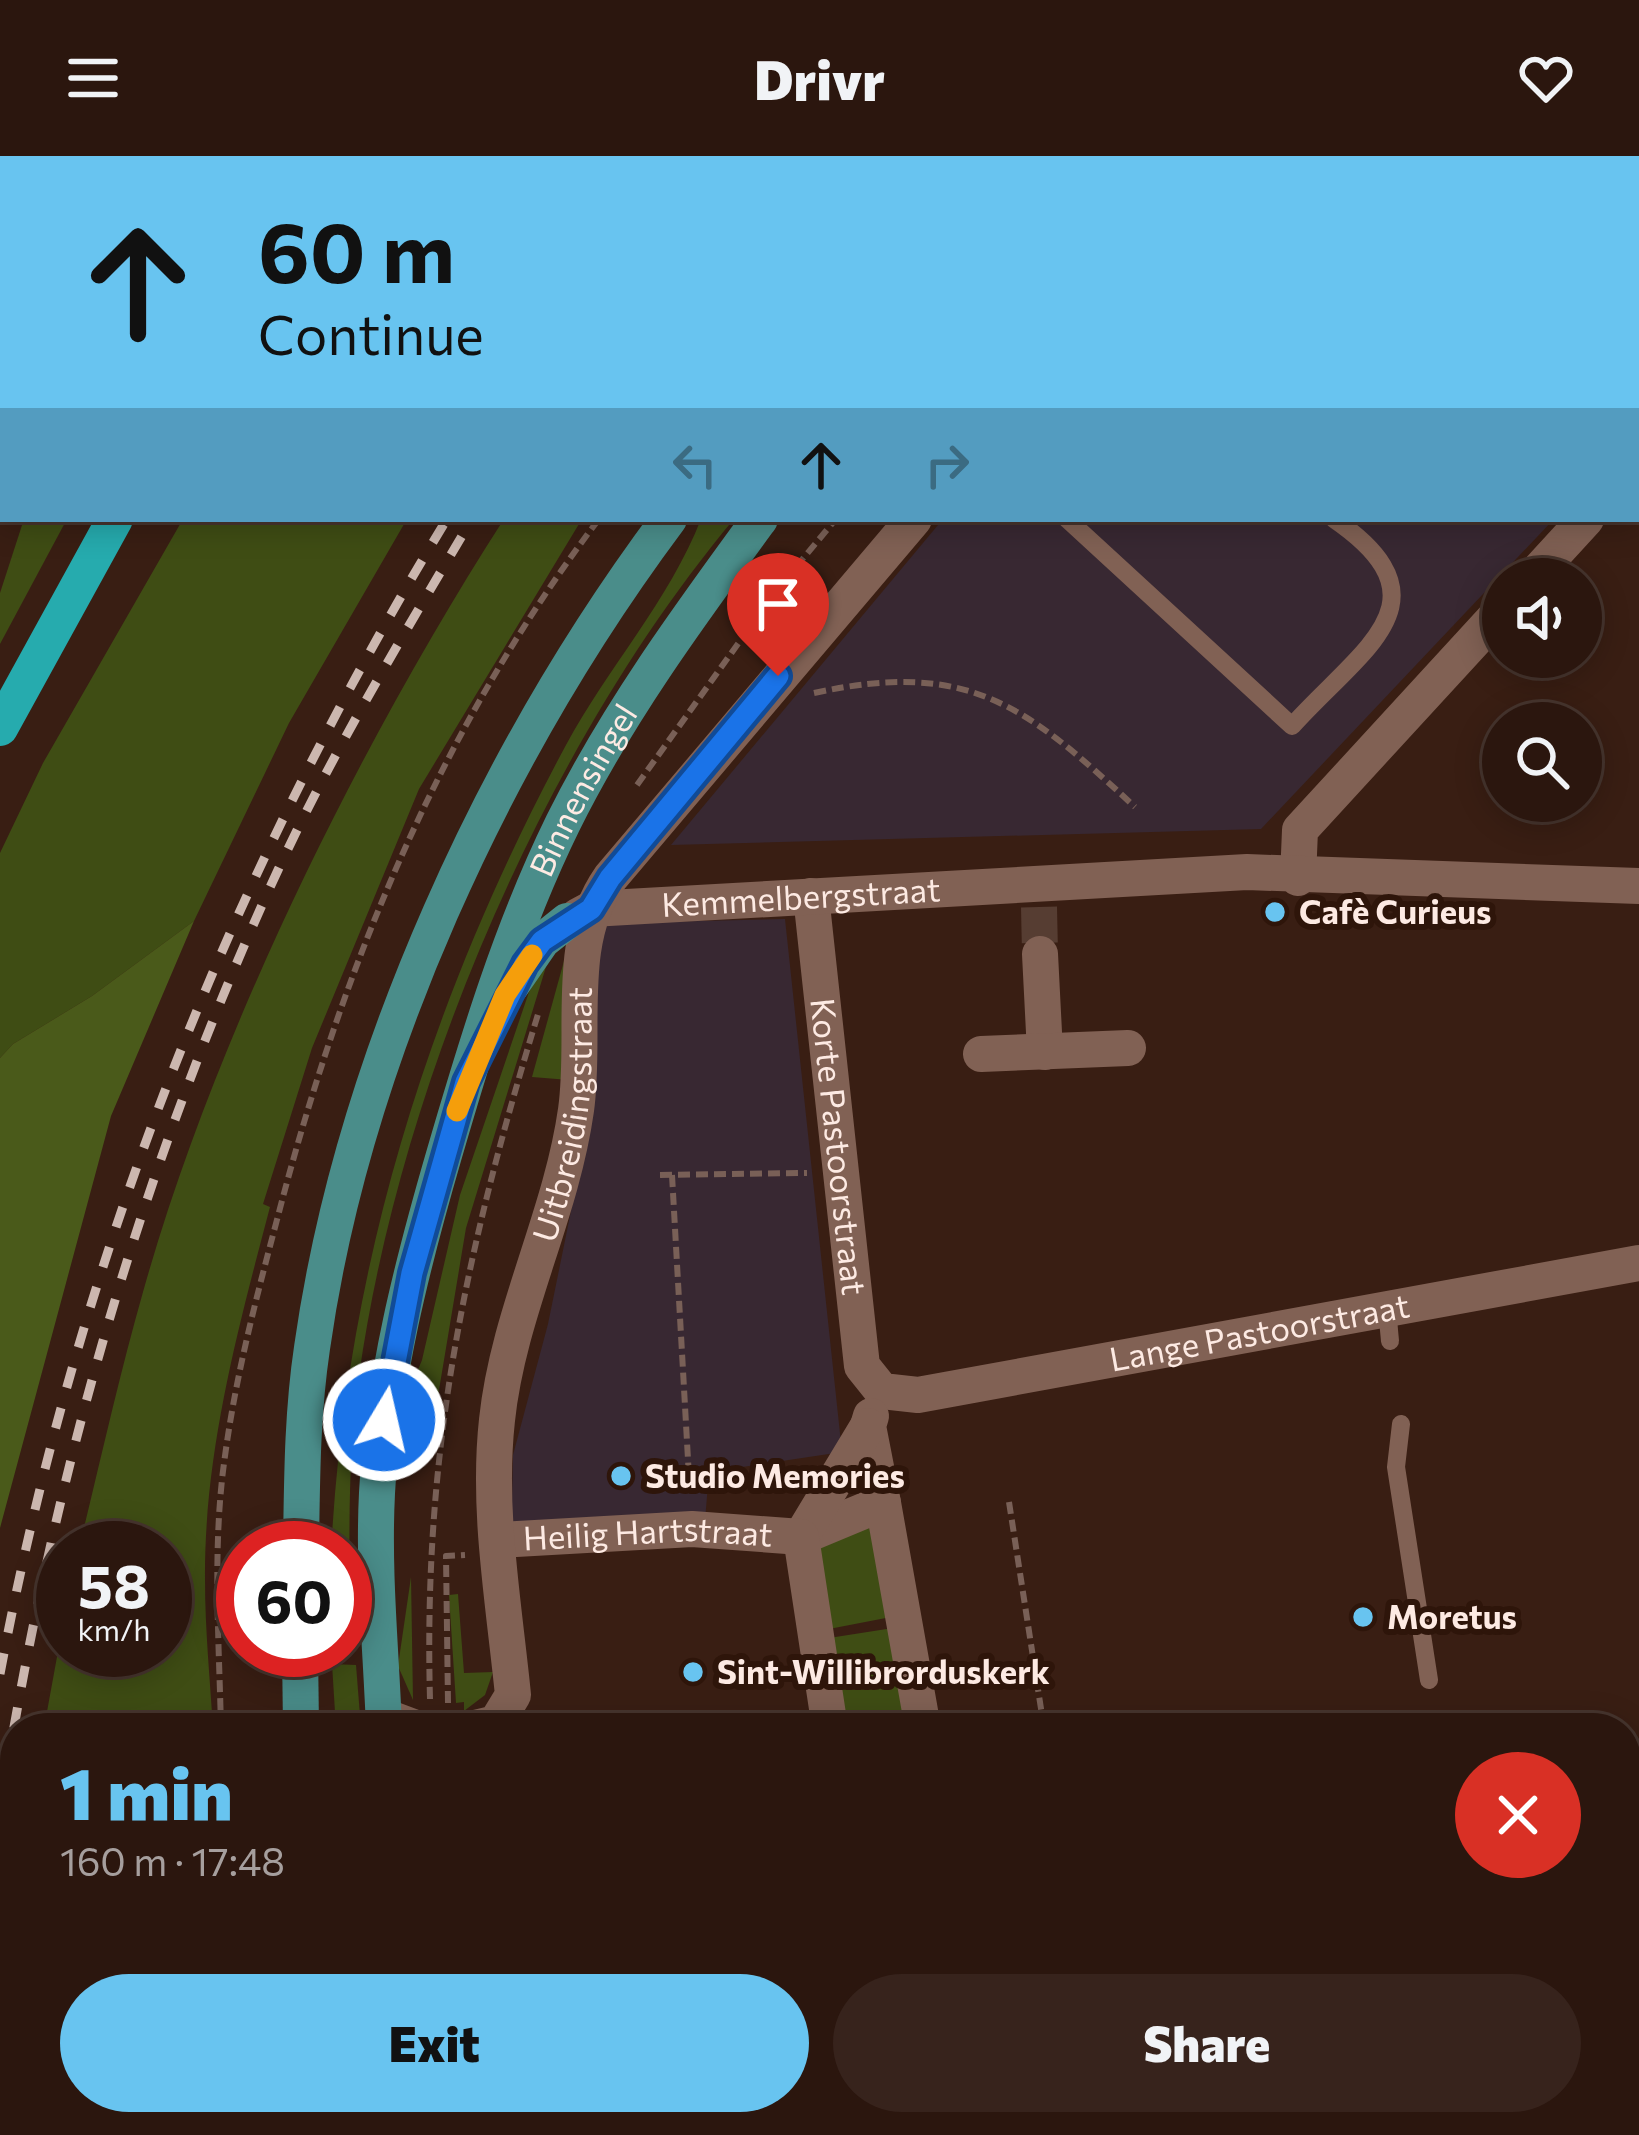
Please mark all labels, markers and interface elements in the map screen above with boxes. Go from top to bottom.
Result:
icon: menu [60,45,126,111]
text: Drivr [754,45,885,111]
icon: heart [1513,45,1579,111]
text: 60 m [258,198,455,300]
icon: ahead [60,204,216,360]
text: Continue [258,300,484,366]
icon: left [662,432,728,498]
icon: ahead [788,432,854,498]
icon: right [914,432,980,498]
pin [727,553,829,676]
map controls [1482,558,1602,822]
button: sound [1482,558,1602,678]
icon: arrive [745,571,811,637]
street label: Binnensingel [519,695,645,882]
button: search [1482,702,1602,822]
street label: Kemmelbergstraat [660,867,941,924]
place label: Cafè Curieus [1299,890,1491,931]
marker: Cafè Curieus [1262,899,1288,925]
street label: Uitbreidingstraat [522,986,599,1246]
street label: Korte Pastoorstraat [803,996,876,1297]
street label: Lange Pastoorstraat [1106,1283,1412,1379]
position arrow [321,1357,447,1483]
place label: Studio Memories [645,1454,905,1495]
marker: Studio Memories [608,1463,634,1489]
street label: Heilig Hartstraat [522,1507,774,1558]
speed limit sign: 60 [216,1521,372,1677]
text: 58 [78,1547,150,1620]
place label: Moretus [1387,1595,1517,1636]
marker: Moretus [1350,1604,1376,1630]
text: km/h [78,1610,150,1647]
place label: Sint-Willibrorduskerk [717,1650,1050,1691]
marker: Sint-Willibrorduskerk [680,1659,706,1685]
text: 1 min [60,1747,233,1835]
button: close [1455,1752,1581,1878]
text: 160 m · 17:48 [60,1836,285,1884]
button: Exit [60,1974,809,2112]
button: Share [833,1974,1581,2112]

